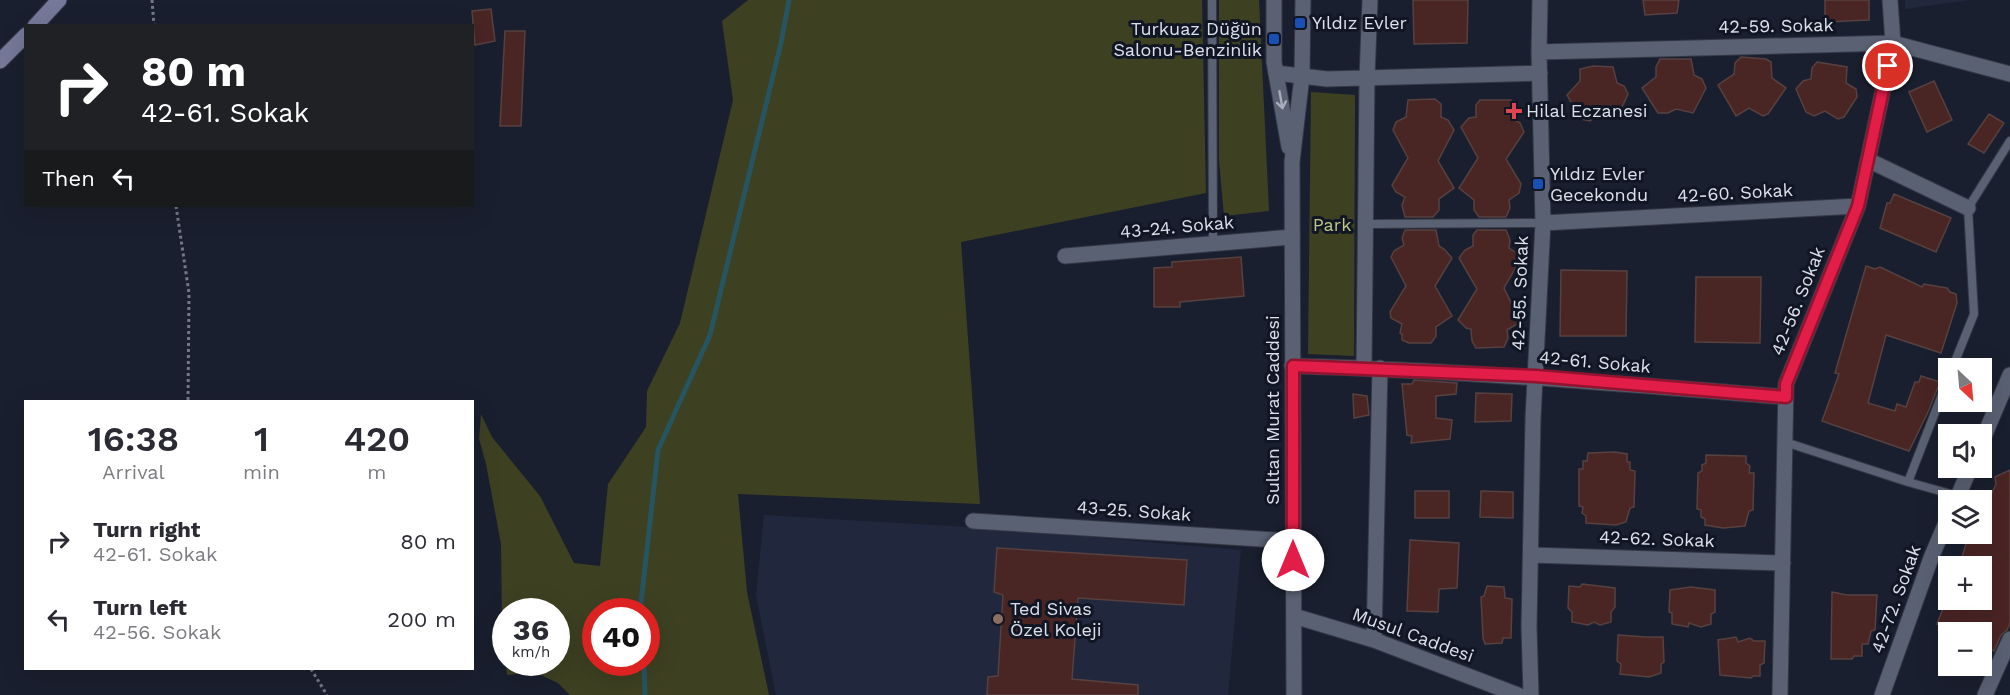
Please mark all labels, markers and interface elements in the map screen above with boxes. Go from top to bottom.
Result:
place label: Yıldız Evler [1312,12,1407,33]
street label: 42-59. Sokak [1718,14,1834,37]
marker: Yıldız Evler [1293,16,1307,30]
place label: Turkuaz Düğün Salonu-Benzinlik [1113,18,1262,60]
marker: Turkuaz Düğün Salonu-Benzinlik [1267,32,1281,46]
pin [1862,40,1913,91]
text: 80 m [141,47,246,96]
icon: right [42,48,120,126]
icon: arrive [1871,49,1904,82]
one-way arrow [1275,90,1286,109]
text: 42-61. Sokak [141,97,309,129]
place label: Hilal Eczanesi [1526,100,1648,121]
marker: Hilal Eczanesi [1507,104,1521,118]
icon: left [107,162,140,195]
place label: Yıldız Evler Gecekondu [1550,163,1648,205]
text: Then [42,166,95,191]
marker: Yıldız Evler Gecekondu [1531,177,1545,191]
street label: 42-60. Sokak [1677,179,1793,206]
street label: 43-24. Sokak [1119,211,1235,242]
park label: Park [1313,214,1351,235]
street label: 42-55. Sokak [1507,235,1532,351]
street label: 42-56. Sokak [1766,243,1829,358]
street label: Sultan Murat Caddesi [1262,315,1283,505]
street label: 42-61. Sokak [1538,346,1652,377]
north arrow [1938,358,1992,412]
map controls [1938,358,1992,676]
text: 16:38 [88,418,179,460]
text: 1 [254,418,269,460]
text: 420 [344,418,410,460]
button: sound [1938,424,1992,478]
text: Arrival [102,460,165,484]
text: min [243,460,280,484]
text: m [367,460,386,484]
button: layers [1938,490,1992,544]
street label: 43-25. Sokak [1076,496,1192,525]
text: Turn right [93,517,200,542]
icon: right [42,525,75,558]
street label: 42-62. Sokak [1599,526,1715,551]
position arrow [1261,528,1325,592]
text: 80 m [400,529,456,554]
text: 42-61. Sokak [93,542,217,566]
street label: 42-72. Sokak [1866,542,1925,656]
button: + [1938,556,1992,610]
text: Turn left [93,595,187,620]
speed limit sign: 40 [582,598,660,676]
place label: Ted Sivas Özel Koleji [1010,598,1102,640]
icon: left [42,603,75,636]
street label: Musul Caddesi [1350,603,1477,666]
text: 200 m [387,607,456,632]
text: 36 [513,612,549,647]
marker: Ted Sivas Özel Koleji [991,612,1005,626]
text: 42-56. Sokak [93,620,221,644]
button: − [1938,622,1992,676]
text: km/h [512,643,550,661]

